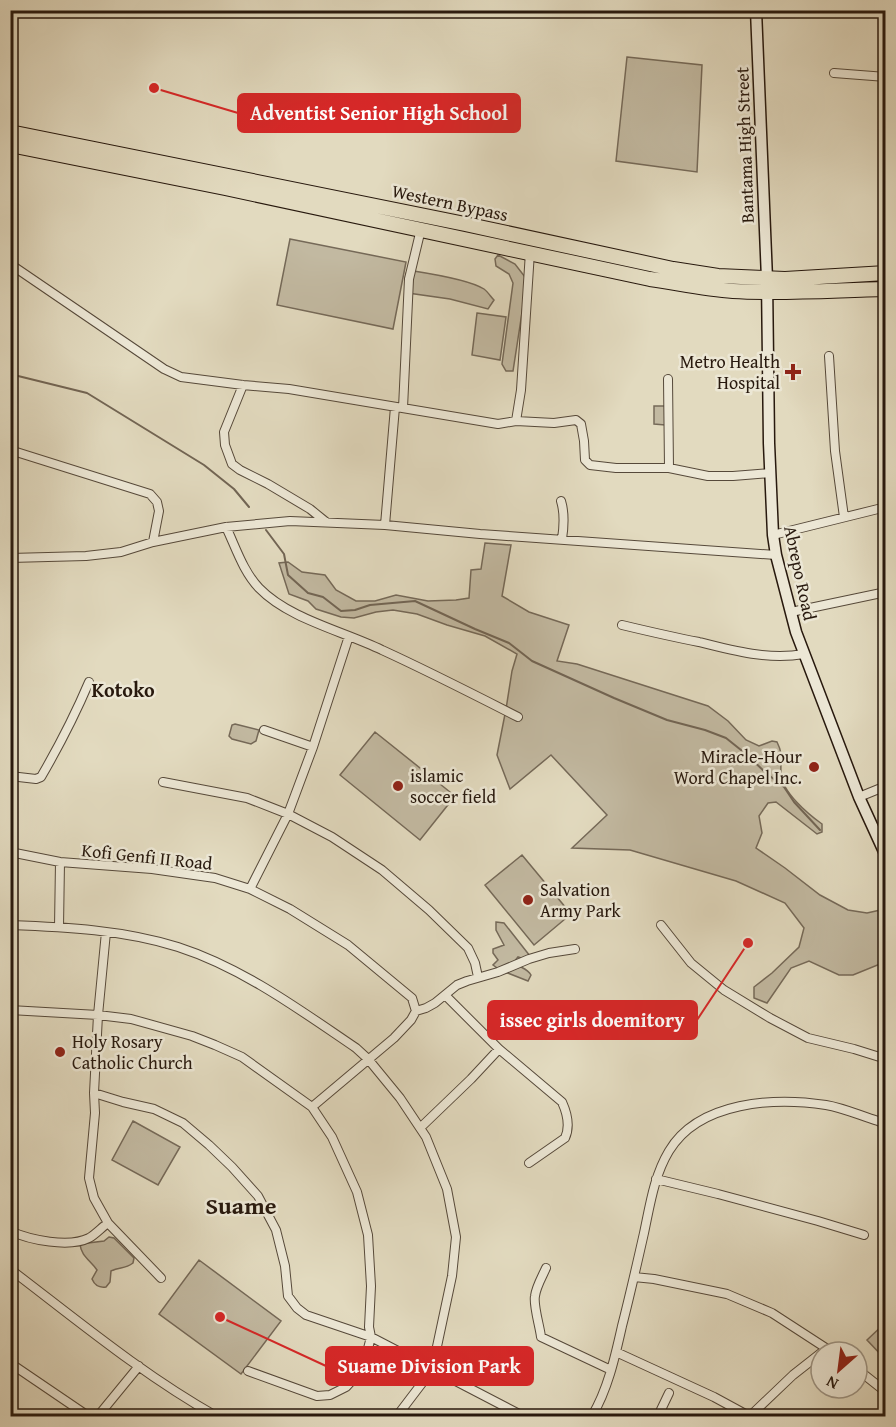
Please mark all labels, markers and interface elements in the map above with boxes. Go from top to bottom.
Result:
street label: Bantama High Street [728,66,761,224]
callout: Adventist Senior High School [238,94,520,132]
text: Adventist Senior High School [250,98,508,127]
street label: Western Bypass [390,177,511,228]
place label: Metro Health Hospital [680,348,780,396]
marker: Metro Health Hospital [784,363,802,381]
street label: Abrepo Road [777,523,824,623]
district label: Kotoko [91,675,155,704]
place label: Miracle-Hour Word Chapel Inc. [674,743,803,791]
marker: Miracle-Hour Word Chapel Inc. [807,760,821,774]
place label: islamic soccer field [410,762,496,810]
marker: islamic soccer field [391,779,405,793]
street label: Kofi Genfi II Road [80,836,214,877]
place label: Salvation Army Park [540,876,622,924]
marker: Salvation Army Park [521,893,535,907]
callout: issec girls doemitory [488,1001,697,1039]
text: issec girls doemitory [500,1005,685,1034]
place label: Holy Rosary Catholic Church [72,1028,193,1076]
marker: Holy Rosary Catholic Church [53,1045,67,1059]
district label: Suame [205,1188,277,1223]
north arrow [809,1340,869,1400]
callout: Suame Division Park [326,1347,533,1385]
text: Suame Division Park [337,1351,521,1380]
text: N [821,1370,842,1396]

